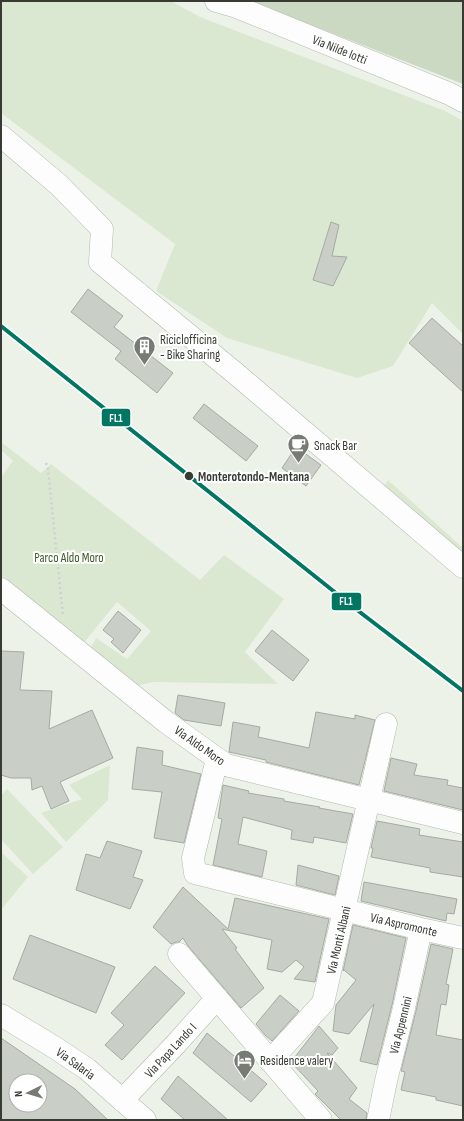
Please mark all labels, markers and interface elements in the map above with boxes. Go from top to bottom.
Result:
street label: Via Nilde Iotti [310,32,369,68]
place label: Riciclofficina - Bike Sharing [160,332,220,363]
building icon: Riciclofficina - Bike Sharing [131,333,157,366]
line badge: FL1 [101,408,131,427]
text: FL1 [109,412,123,425]
cafe icon: Snack Bar [285,432,311,465]
place label: Snack Bar [314,438,357,454]
place label: Monterotondo-Mentana [198,469,309,485]
marker: Monterotondo-Mentana [183,470,195,482]
park label: Parco Aldo Moro [34,550,104,566]
line badge: FL1 [331,592,362,611]
text: FL1 [339,595,353,608]
street label: Via Aldo Moro [171,723,228,769]
street label: Via Monti Albani [323,905,355,976]
street label: Via Aspromonte [369,909,439,940]
street label: Via Appennini [386,995,416,1056]
street label: Via Papa Lando I [141,1020,200,1081]
street label: Via Salaria [53,1044,98,1083]
hotel icon: Residence valery [231,1047,257,1080]
place label: Residence valery [260,1053,333,1069]
north arrow [8,1073,48,1113]
text: N [12,1090,25,1097]

